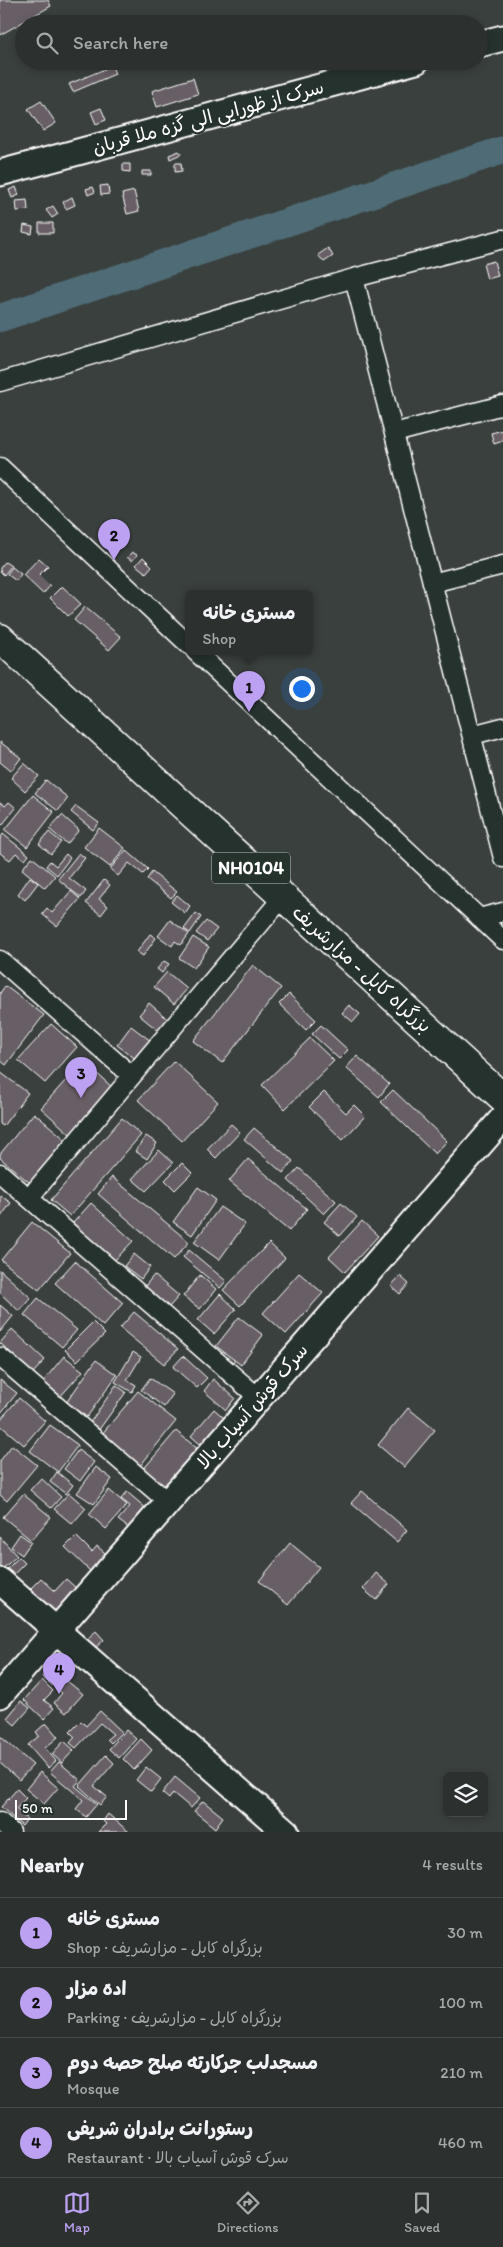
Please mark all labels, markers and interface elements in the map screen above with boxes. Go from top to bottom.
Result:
search box [15,15,488,70]
icon: search [33,29,61,57]
text: Search here [73,31,168,54]
street label: سرک از ظورایی الی گزه ملا قربان [90,75,326,160]
pin: 2 [98,519,130,560]
popup [185,590,313,655]
text: مستری خانه [202,601,296,624]
text: Shop [202,629,236,648]
pin: 1 [233,671,265,712]
your location [289,676,315,702]
road number: NH0104 [212,852,290,884]
street label: بزرگراه کابل - مزارشریف [288,900,436,1038]
pin: 3 [65,1057,97,1098]
street label: سرک قوش آسیاب بالا [191,1339,313,1473]
pin: 4 [43,1653,75,1694]
map controls [443,1772,488,1817]
button: layers [443,1772,488,1817]
scale bar [15,1797,128,1820]
text: 50 m [22,1800,53,1817]
text: Nearby [20,1852,84,1877]
text: 4 results [422,1855,483,1874]
text: مستری خانه [67,1907,160,1930]
text: 1 [32,1923,40,1942]
text: 30 m [447,1923,483,1942]
text: Shop · بزرگراه کابل - مزارشریف [67,1938,263,1957]
text: اده مزار [67,1977,126,2000]
text: 2 [32,1993,40,2012]
text: 100 m [439,1993,483,2012]
text: Parking · بزرگراه کابل - مزارشریف [67,2008,282,2027]
text: مسجدلب جرکارته صلح حصه دوم [67,2051,318,2074]
text: 3 [32,2063,40,2082]
text: 210 m [440,2063,483,2082]
text: Mosque [67,2079,120,2098]
text: رستورانت برادران شریفی [67,2117,253,2140]
text: 4 [31,2133,41,2152]
text: 460 m [438,2133,483,2152]
text: Restaurant · سرک قوش آسیاب بالا [67,2148,289,2167]
tab: Map [63,2189,91,2236]
tab: Directions [217,2189,278,2236]
tab: Saved [404,2189,440,2236]

